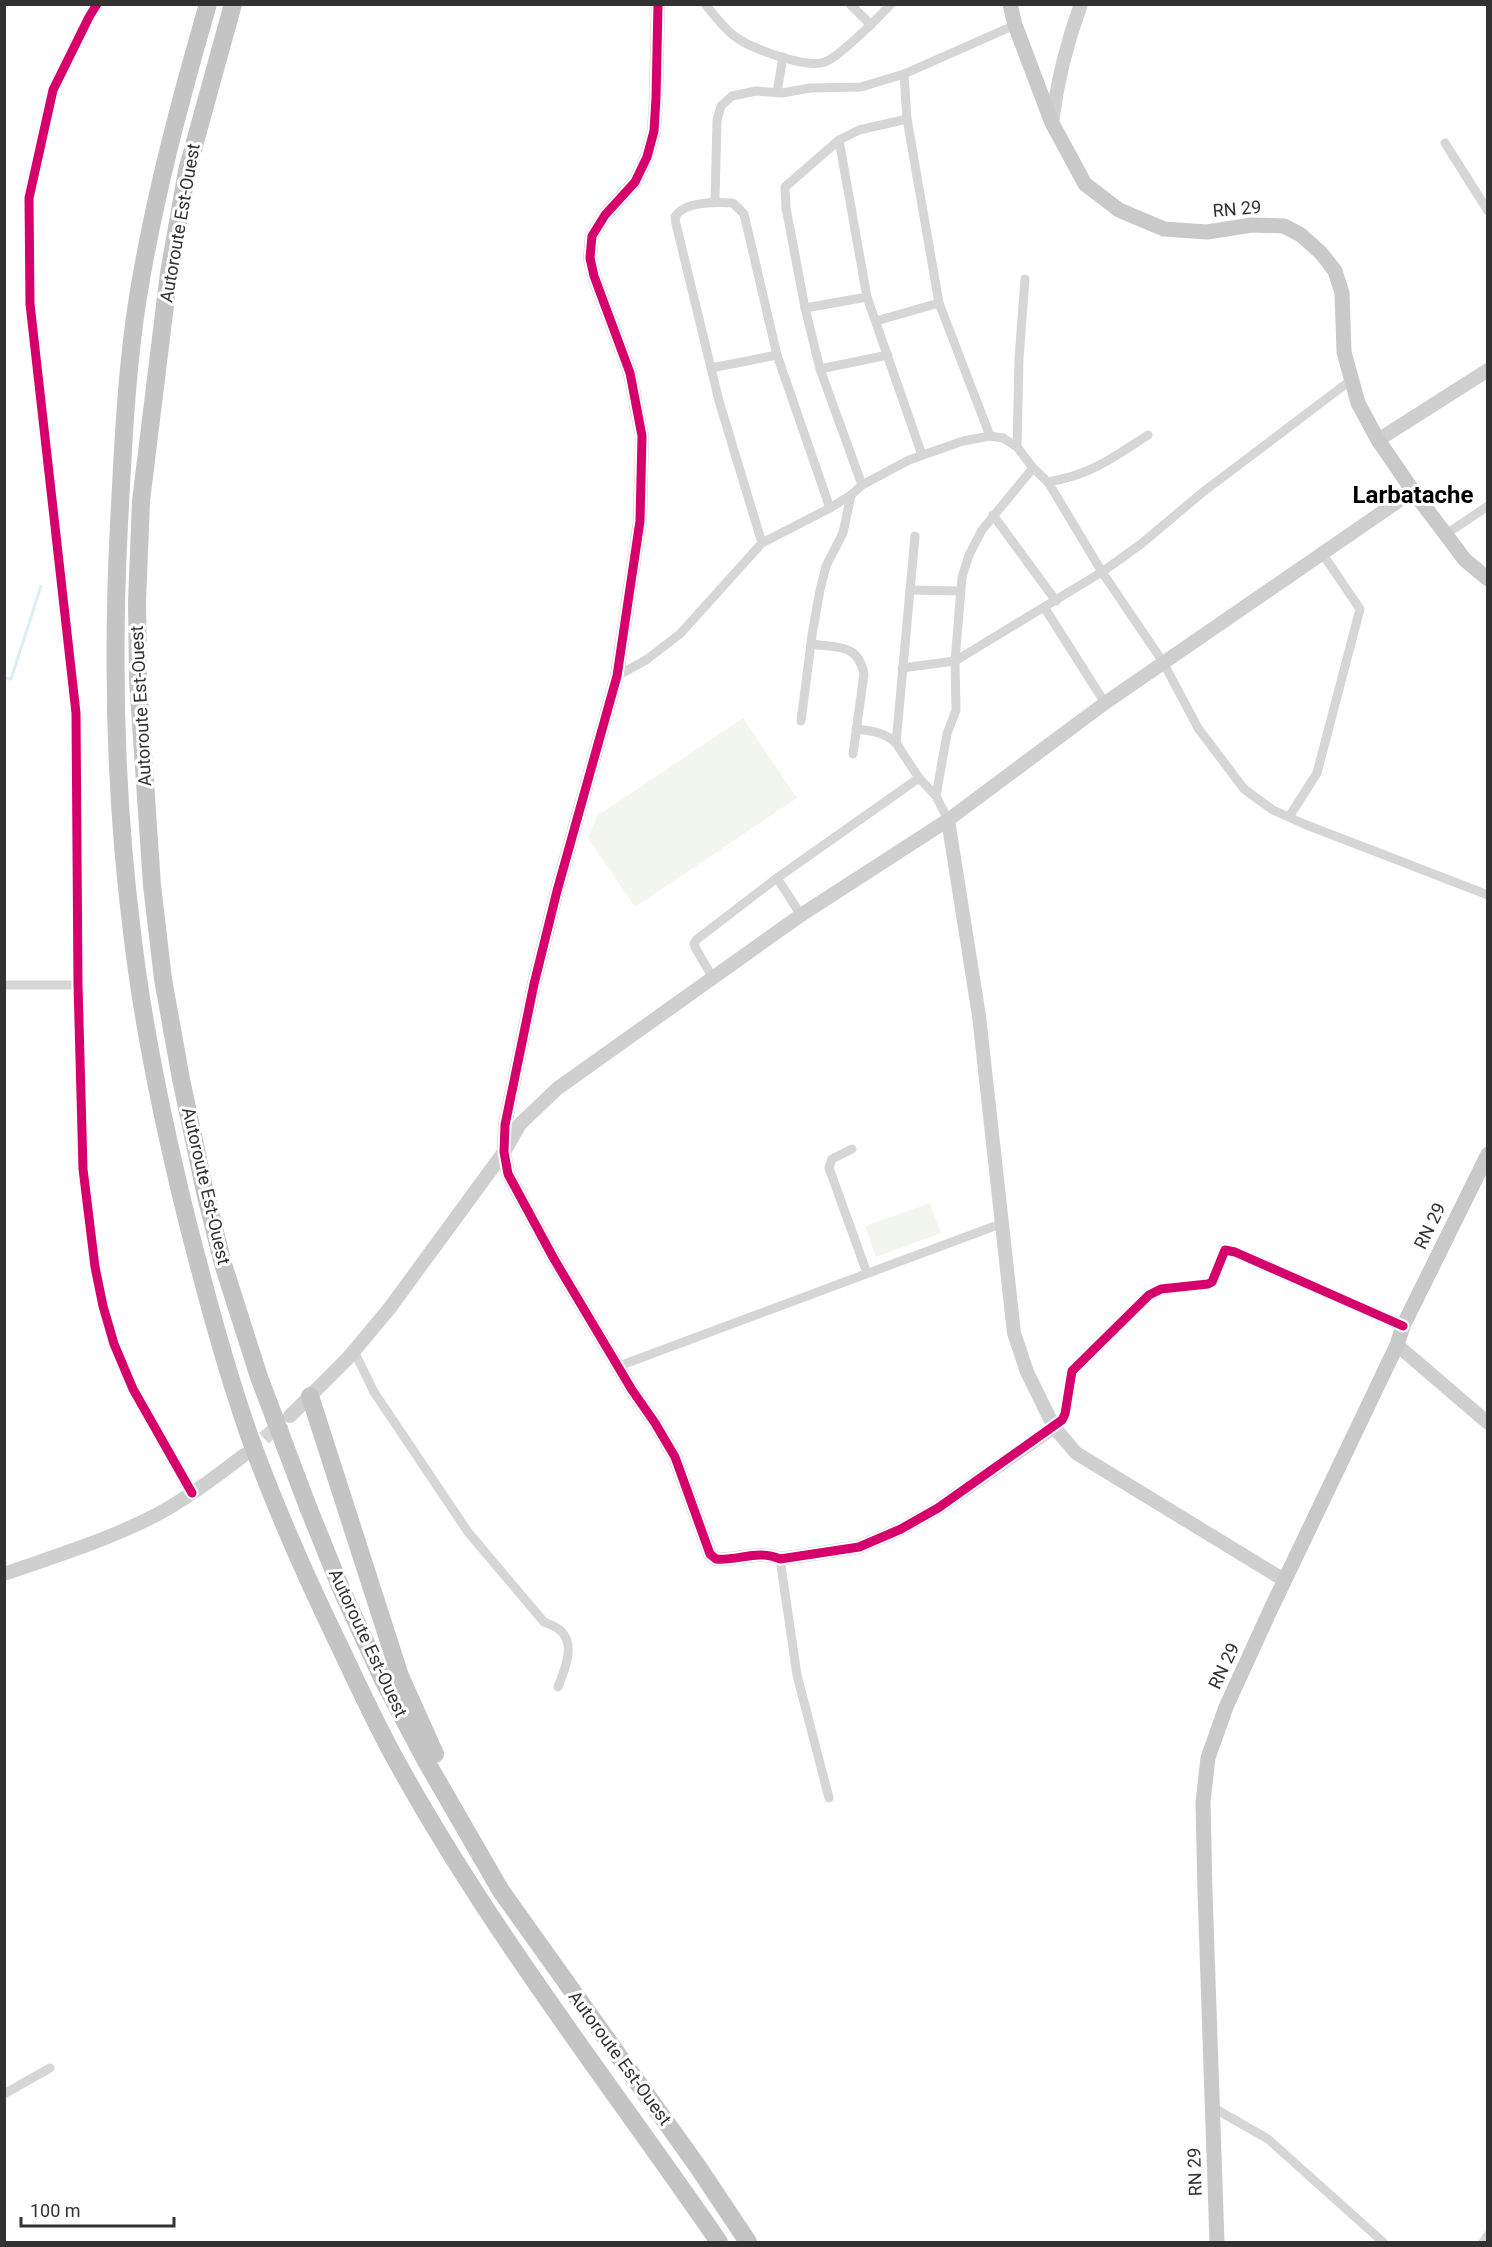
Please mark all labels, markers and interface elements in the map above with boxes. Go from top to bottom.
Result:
street label: Autoroute Est-Ouest [155,142,204,304]
street label: RN 29 [1212,196,1262,221]
district label: Larbatache [1353,481,1473,509]
street label: Autoroute Est-Ouest [126,625,155,787]
street label: Autoroute Est-Ouest [178,1105,235,1267]
street label: RN 29 [1409,1199,1450,1252]
street label: Autoroute Est-Ouest [325,1565,412,1720]
street label: RN 29 [1204,1639,1243,1692]
street label: Autoroute Est-Ouest [565,1986,676,2129]
street label: RN 29 [1183,2147,1206,2197]
scale bar [21,2190,174,2228]
text: 100 m [30,2200,81,2221]

